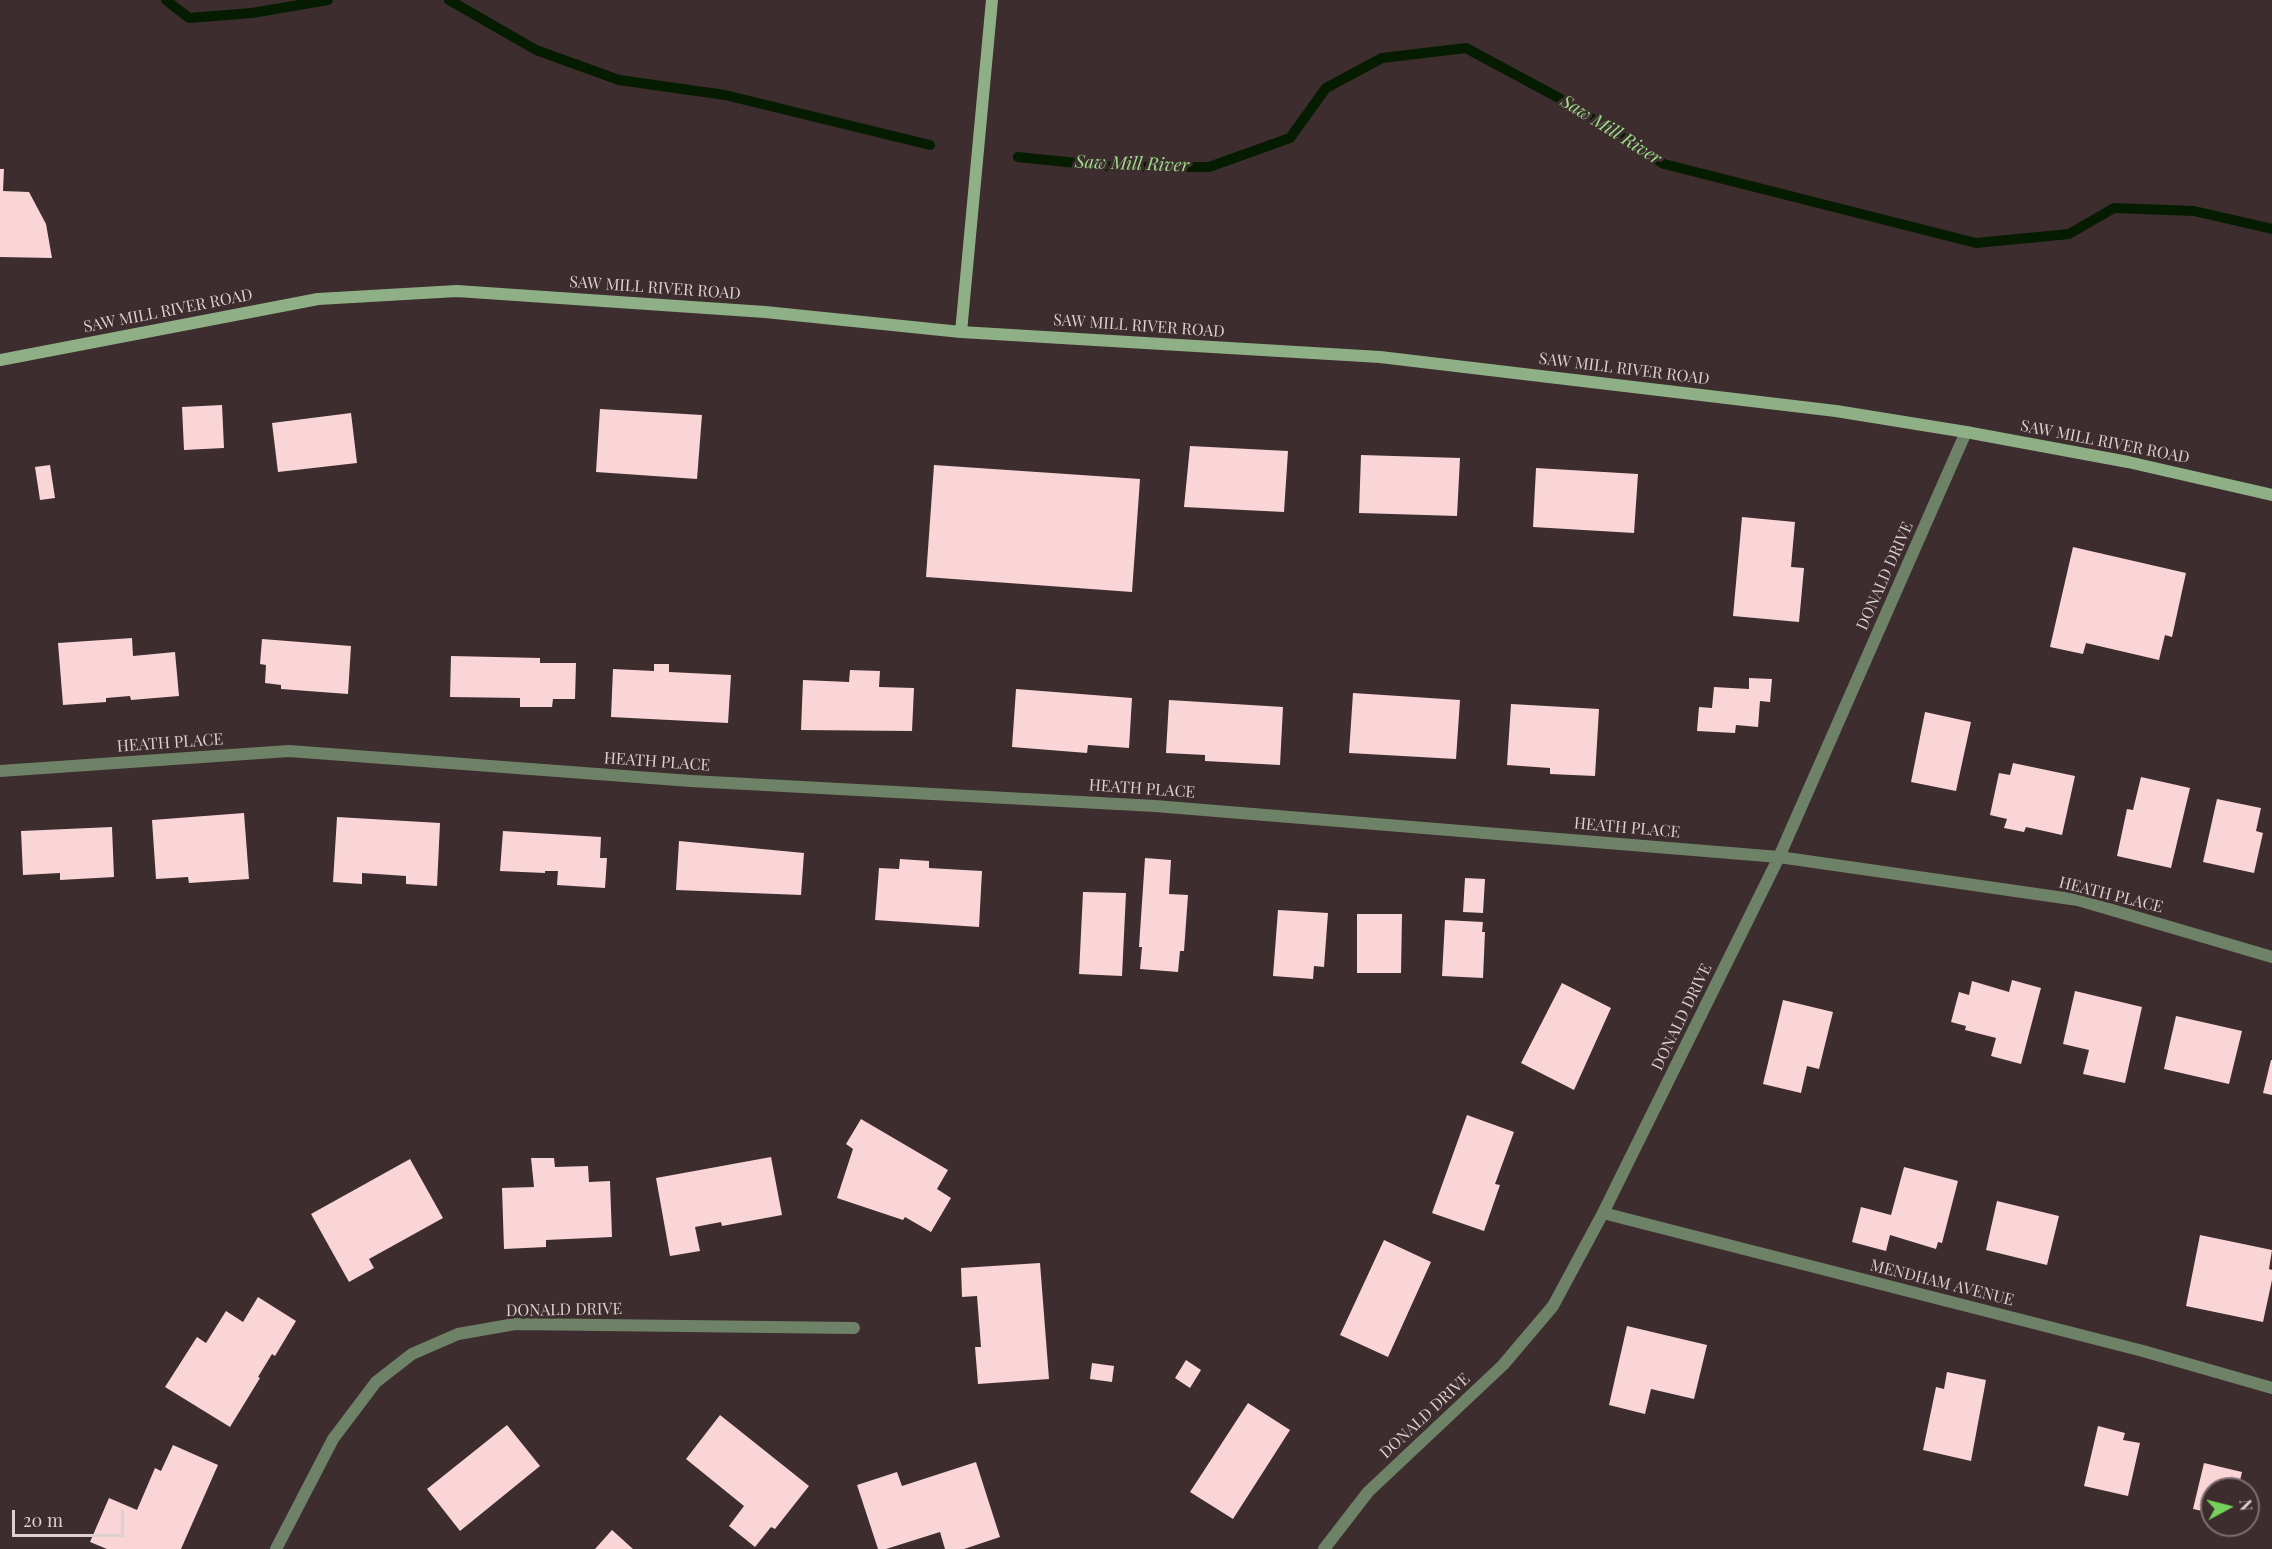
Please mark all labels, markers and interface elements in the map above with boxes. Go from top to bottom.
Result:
water label: Saw Mill River [1557,91,1665,169]
water label: Saw Mill River [1074,151,1190,177]
street label: SAW MILL RIVER ROAD [569,272,741,304]
street label: SAW MILL RIVER ROAD [82,285,254,337]
street label: SAW MILL RIVER ROAD [1053,310,1225,342]
street label: SAW MILL RIVER ROAD [1538,349,1710,389]
street label: SAW MILL RIVER ROAD [2019,416,2191,468]
street label: DONALD DRIVE [1853,519,1917,633]
street label: HEATH PLACE [116,730,224,756]
street label: HEATH PLACE [603,749,711,775]
street label: HEATH PLACE [1088,776,1196,802]
street label: HEATH PLACE [1573,814,1681,842]
street label: HEATH PLACE [2057,873,2165,917]
street label: DONALD DRIVE [1648,961,1716,1073]
street label: MENDHAM AVENUE [1868,1256,2016,1310]
street label: DONALD DRIVE [506,1299,622,1321]
street label: DONALD DRIVE [1376,1369,1474,1463]
north arrow [2200,1477,2260,1537]
scale bar [15,1498,128,1536]
text: N [2235,1498,2258,1512]
text: 20 m [23,1508,63,1532]

